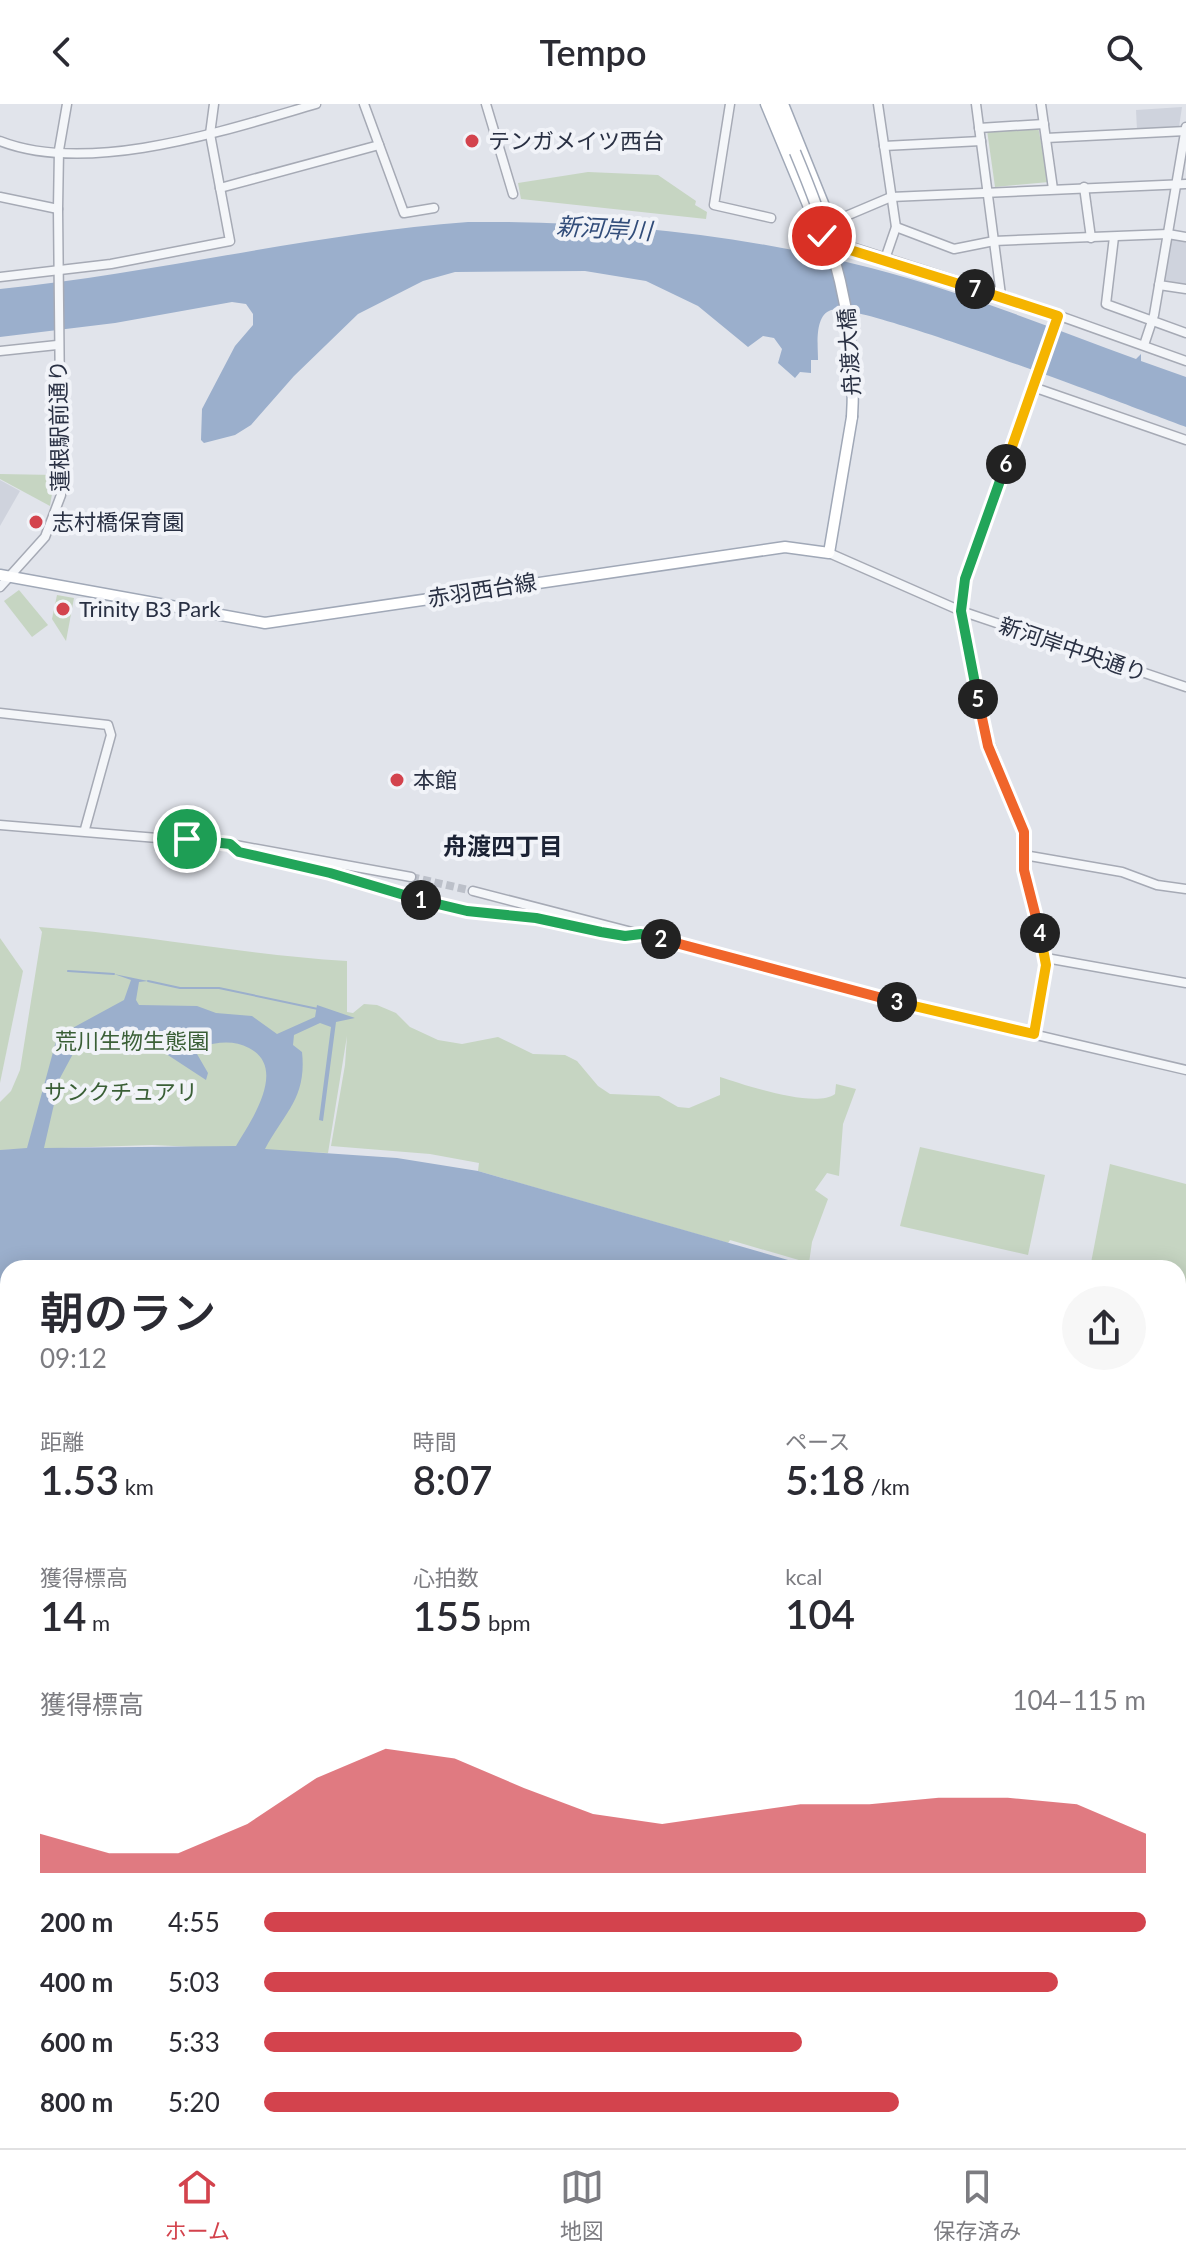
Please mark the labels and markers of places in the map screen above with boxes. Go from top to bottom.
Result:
place label: テンガメイツ西台 [488,127,664,154]
marker: テンガメイツ西台 [463,132,481,150]
pin [788,202,856,270]
pin: 7 [955,269,995,309]
pin: 6 [986,444,1026,484]
place label: 志村橋保育園 [52,508,184,535]
marker: 志村橋保育園 [27,513,45,531]
place label: Trinity B3 Park [79,595,221,622]
marker: Trinity B3 Park [54,600,72,618]
pin: 5 [958,679,998,719]
place label: 本館 [413,766,457,793]
marker: 本館 [388,771,406,789]
pin [153,805,221,873]
pin: 1 [401,880,441,920]
pin: 4 [1020,913,1060,953]
pin: 2 [641,919,681,959]
pin: 3 [877,982,917,1022]

